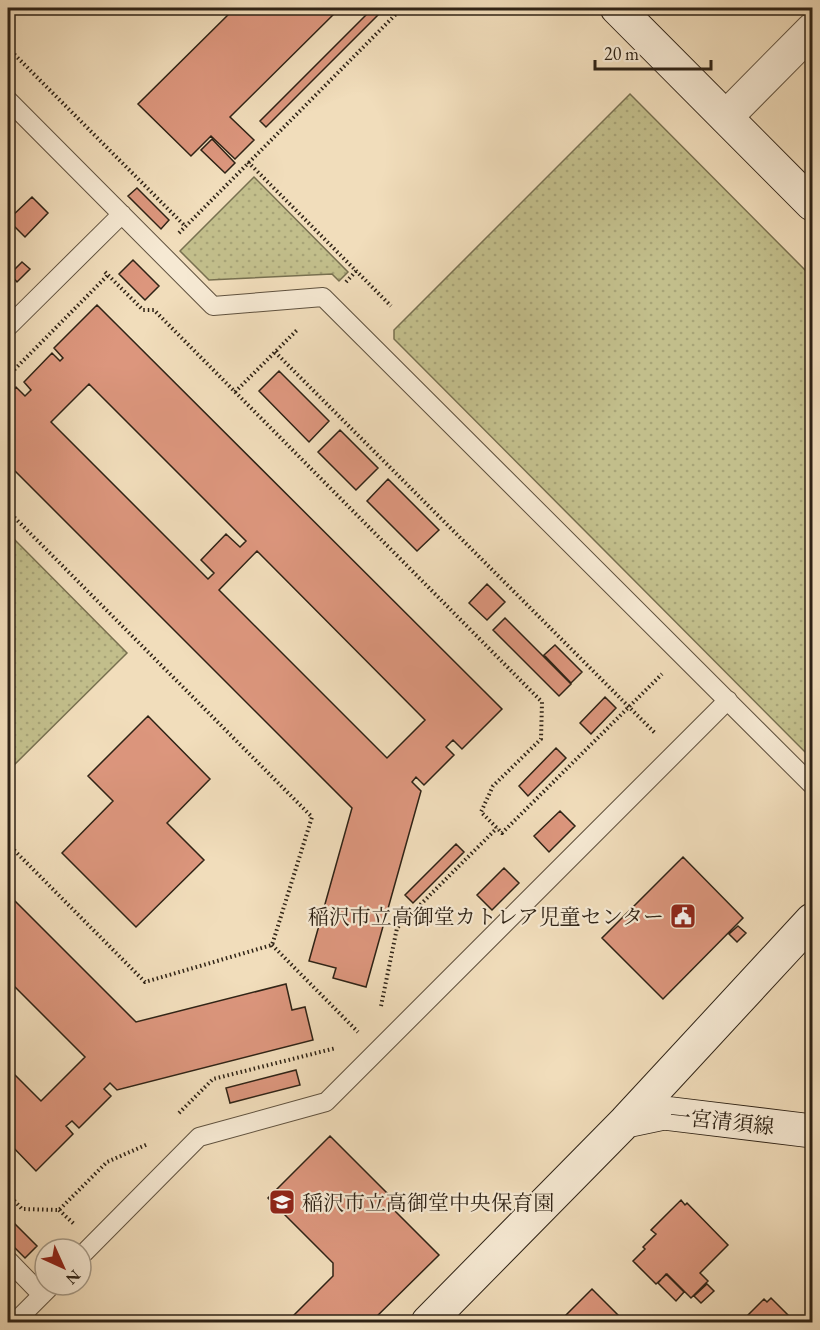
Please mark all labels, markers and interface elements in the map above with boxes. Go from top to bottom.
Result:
scale bar [595,33,710,71]
text: 20 m [604,42,639,65]
public building icon: 稲沢市立高御堂カトレア児童センター [668,901,698,931]
place label: 稲沢市立高御堂カトレア児童センター [308,903,664,930]
street label: 一宮清須線 [668,1102,776,1140]
school or university icon: 稲沢市立高御堂中央保育園 [267,1187,297,1217]
place label: 稲沢市立高御堂中央保育園 [302,1189,554,1216]
north arrow [33,1237,93,1297]
text: N [61,1265,85,1289]

